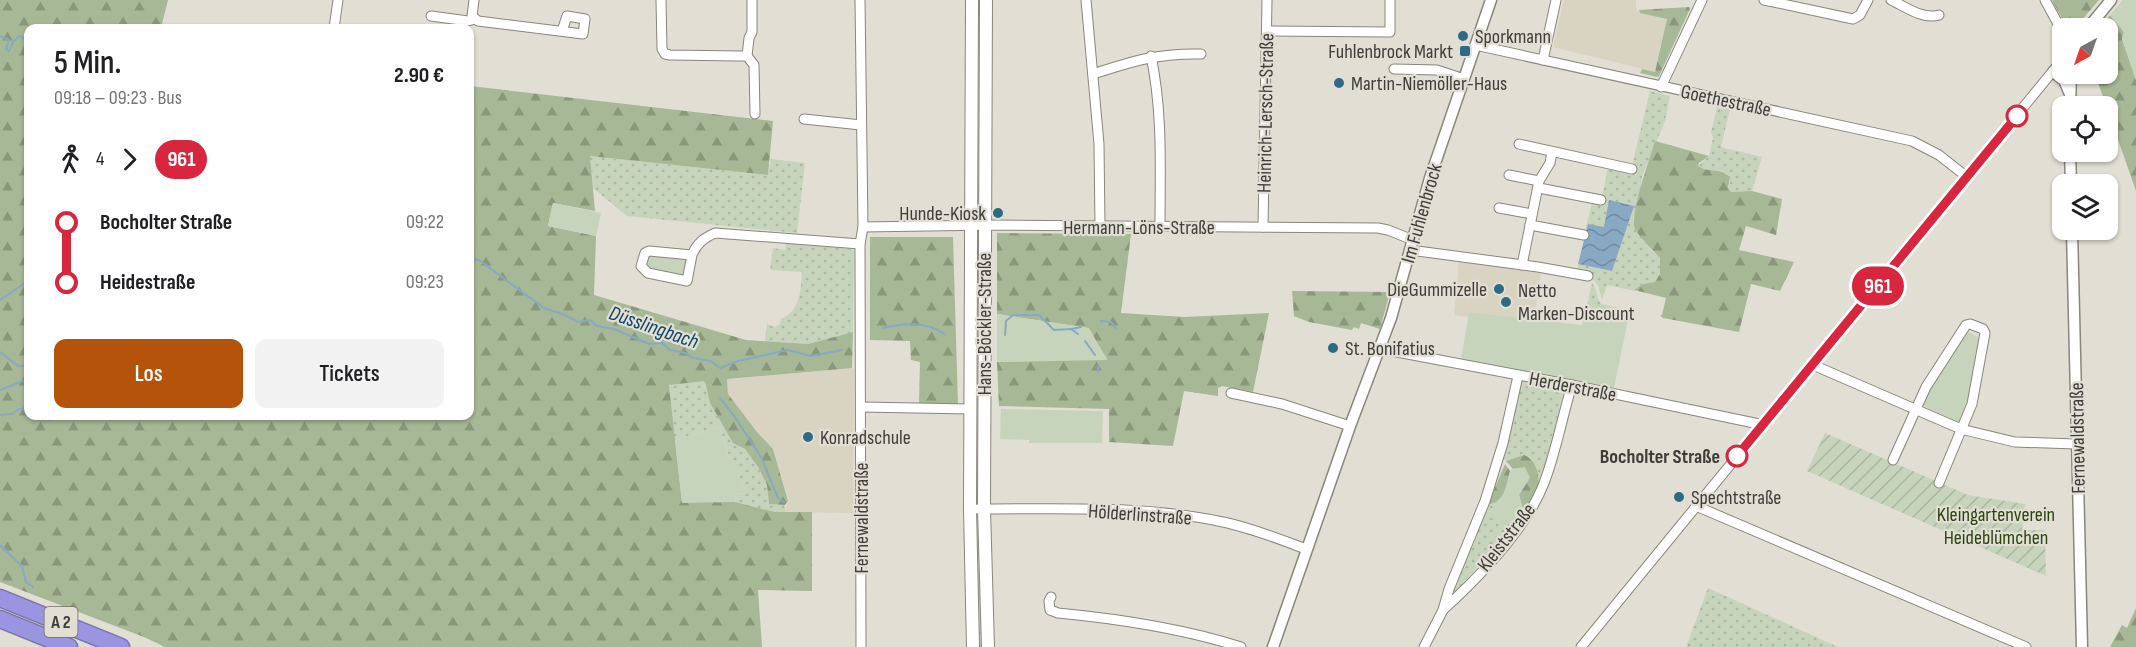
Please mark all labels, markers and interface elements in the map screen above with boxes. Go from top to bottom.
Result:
north arrow [2052,18,2118,84]
map controls [2052,18,2118,240]
place label: Sporkmann [1475,25,1551,49]
marker: Sporkmann [1456,29,1470,43]
street label: Heinrich-Lersch-Straße [1253,33,1279,193]
place label: Fuhlenbrock Markt [1328,40,1453,64]
text: 5 Min. [54,43,121,83]
marker: Fuhlenbrock Markt [1458,44,1472,58]
text: 2.90 € [394,62,444,89]
place label: Martin-Niemöller-Haus [1351,72,1507,96]
marker: Martin-Niemöller-Haus [1332,76,1346,90]
street label: Goethestraße [1678,80,1773,122]
text: 09:18 – 09:23 · Bus [54,86,182,110]
button: locate [2052,96,2118,162]
unlabelled marker [2006,105,2028,127]
icon: walk [54,143,87,176]
icon: forward [113,143,146,176]
text: 4 [96,147,104,171]
text: 961 [167,147,195,172]
street label: Im Fuhlenbrock [1396,160,1448,266]
button: layers [2052,174,2118,240]
place label: Hunde-Kiosk [899,202,986,226]
marker: Hunde-Kiosk [991,206,1005,220]
text: Bocholter Straße [100,209,232,236]
text: 09:22 [406,210,444,234]
street label: Hermann-Löns-Straße [1063,216,1215,240]
street label: Hans-Böckler-Straße [973,253,997,395]
line badge: 961 [1844,266,1912,306]
text: Heidestraße [100,269,195,296]
text: 09:23 [406,270,444,294]
text: 961 [1864,274,1892,299]
place label: DieGummizelle [1387,278,1487,302]
place label: Netto Marken-Discount [1518,279,1635,326]
marker: DieGummizelle [1492,282,1506,296]
marker: Netto Marken-Discount [1499,295,1513,309]
water label: Düsslingbach [606,301,702,354]
place label: St. Bonifatius [1345,337,1435,361]
button: Los [54,339,243,408]
button: Tickets [255,339,444,408]
marker: St. Bonifatius [1326,341,1340,355]
street label: Herderstraße [1527,367,1618,407]
street label: Fernewaldstraße [2065,382,2091,494]
place label: Konradschule [820,426,911,450]
marker: Konradschule [801,430,815,444]
place label: Bocholter Straße [1600,445,1720,469]
marker: Bocholter Straße [1726,445,1748,467]
street label: Fernewaldstraße [850,462,874,574]
place label: Spechtstraße [1691,486,1781,510]
marker: Spechtstraße [1672,490,1686,504]
street label: Kleiststraße [1473,498,1541,577]
street label: Hölderlinstraße [1087,499,1192,531]
park label: Kleingartenverein Heideblümchen [1937,503,2055,550]
road number: A 2 [44,607,78,637]

